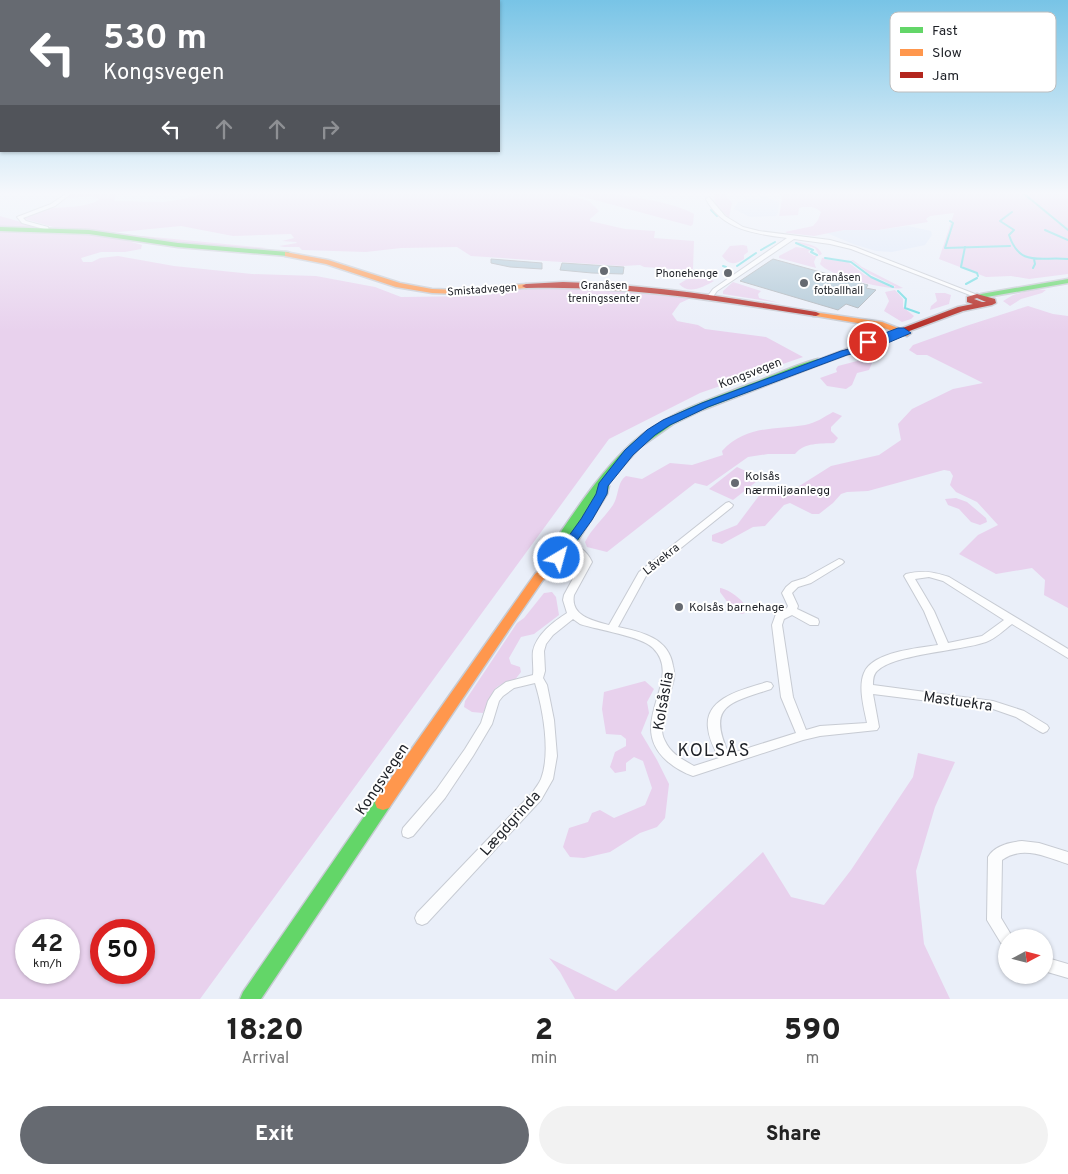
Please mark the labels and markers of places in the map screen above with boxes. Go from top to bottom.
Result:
marker: Granåsen treningssenter [598,265,610,277]
place label: Phonehenge [656,267,718,281]
marker: Phonehenge [722,267,734,279]
place label: Granåsen fotballhall [814,271,863,298]
marker: Granåsen fotballhall [798,277,810,289]
place label: Granåsen treningssenter [568,279,641,306]
pin [847,321,889,363]
place label: Kolsås nærmiljøanlegg [745,469,830,499]
marker: Kolsås nærmiljøanlegg [729,477,741,489]
place label: Kolsås barnehage [689,600,785,616]
marker: Kolsås barnehage [673,601,685,613]

